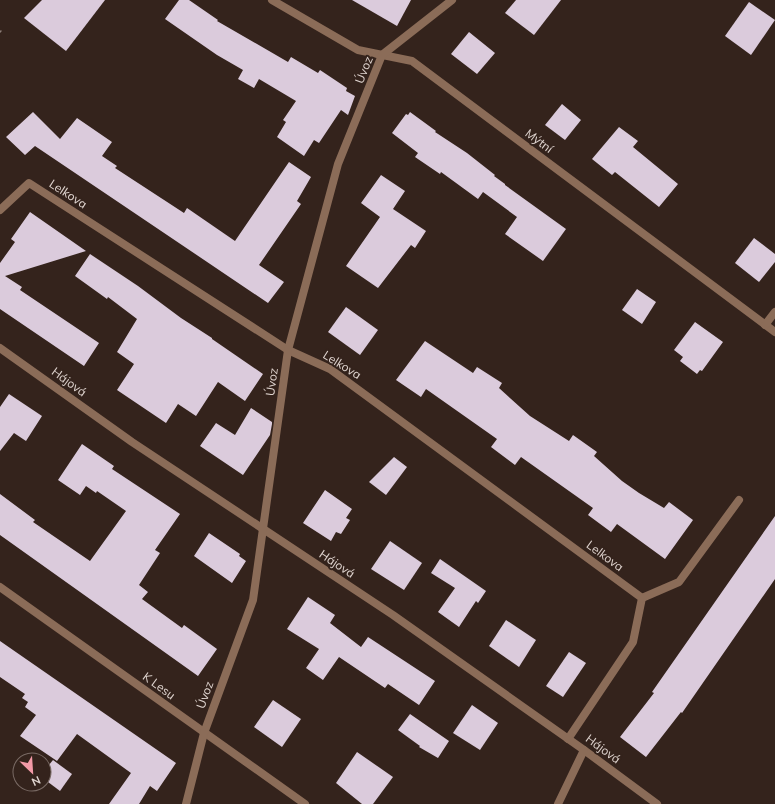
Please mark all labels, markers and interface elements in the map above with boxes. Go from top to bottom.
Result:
street label: Úvoz [351,54,376,86]
street label: Mýtní [522,125,557,157]
street label: Lelkova [47,176,90,211]
street label: Lelkova [320,347,364,382]
street label: Hájová [49,364,90,399]
street label: Úvoz [262,367,281,397]
street label: Lelkova [584,537,627,574]
street label: Hájová [317,546,358,581]
street label: K Lesu [140,669,179,702]
street label: Úvoz [193,679,216,711]
street label: Hájová [583,731,624,766]
north arrow [12,752,52,792]
text: N [30,773,43,789]

